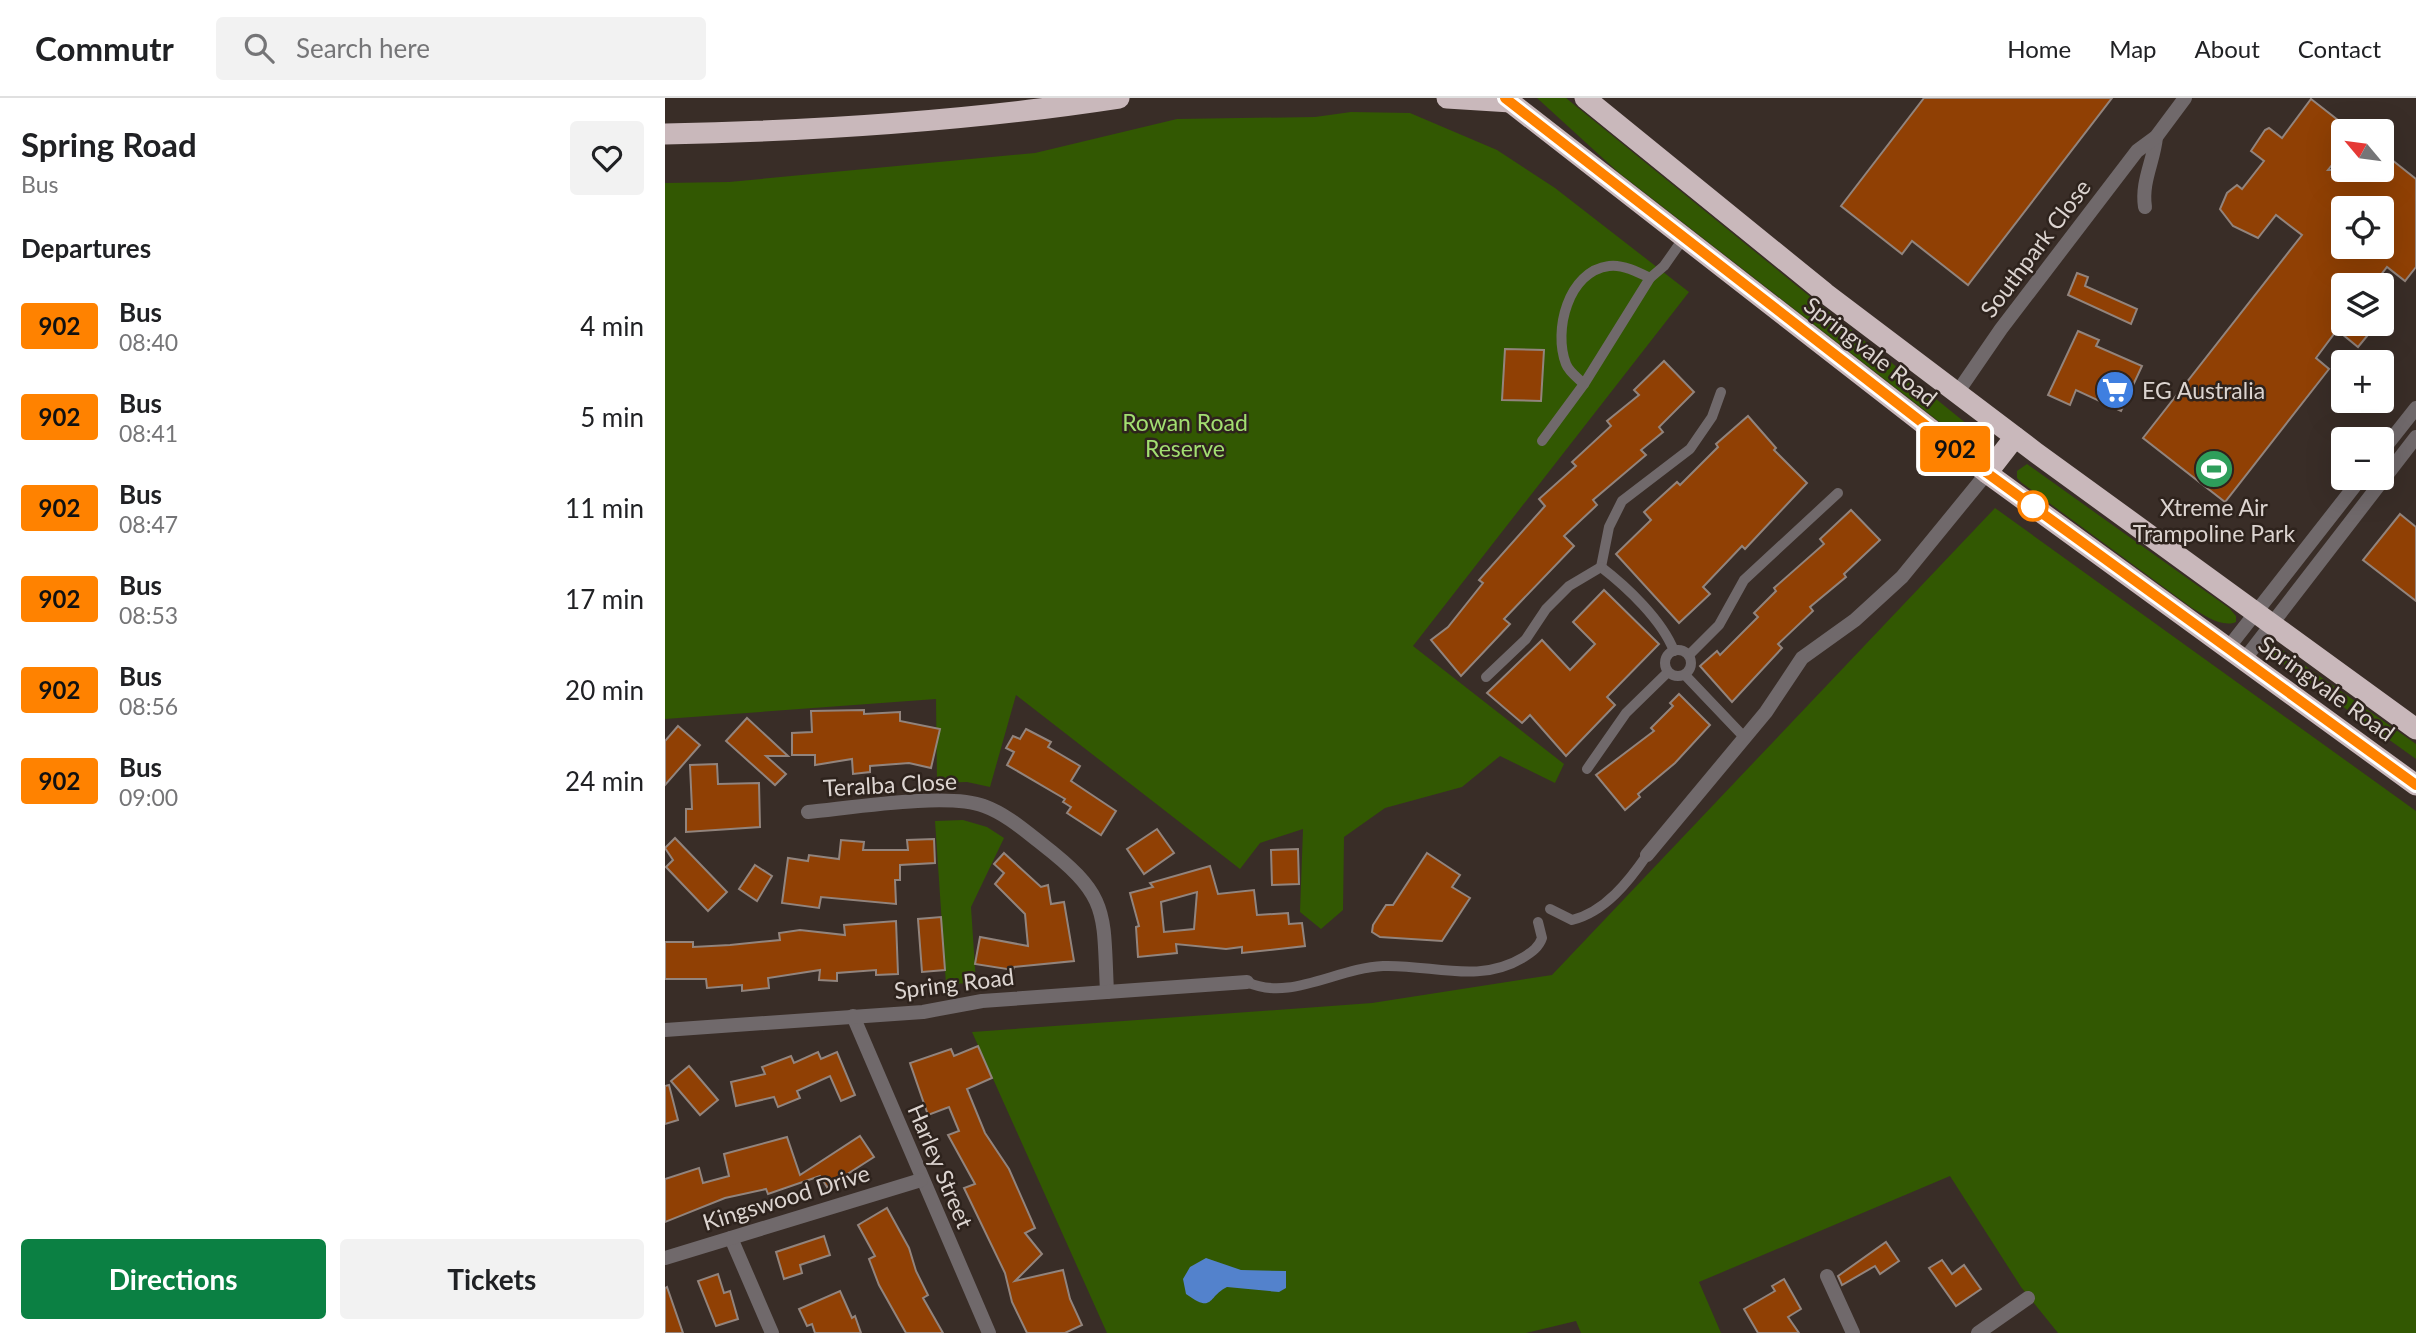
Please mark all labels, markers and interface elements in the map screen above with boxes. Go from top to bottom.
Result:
search box [216,17,706,80]
text: Commutr [35,28,174,68]
icon: search [240,29,278,67]
text: Search here [296,32,430,64]
text: Home [2007,34,2071,63]
text: Map [2109,34,2157,63]
text: About [2195,34,2260,63]
text: Contact [2298,34,2381,63]
north arrow [2331,119,2394,182]
map controls [2331,119,2394,490]
button: heart [570,121,644,195]
text: Spring Road [21,124,197,164]
text: Bus [21,170,58,198]
street label: Southpark Close [1974,173,2096,323]
button: locate [2331,196,2394,259]
text: Departures [21,232,151,264]
button: layers [2331,273,2394,336]
street label: Springvale Road [1799,290,1943,412]
text: Bus [119,296,162,328]
text: 4 min [580,310,644,342]
text: 902 [39,311,80,340]
text: 08:40 [119,328,178,356]
button: + [2331,350,2394,413]
supermarket icon: EG Australia [2094,369,2136,411]
place label: EG Australia [2142,376,2265,404]
text: Bus [119,387,162,419]
text: 5 min [580,401,644,433]
text: 902 [39,402,80,431]
park label: Rowan Road Reserve [1122,408,1248,462]
text: 08:41 [119,419,178,447]
line badge: 902 [1915,426,1995,472]
button: − [2331,427,2394,490]
text: 902 [1934,434,1976,463]
sports icon: Xtreme Air Trampoline Park [2193,448,2235,490]
text: Bus [119,478,162,510]
unlabelled marker [2018,491,2048,521]
text: 11 min [565,492,644,524]
text: 902 [39,493,80,522]
place label: Xtreme Air Trampoline Park [2133,493,2295,547]
text: 08:47 [119,510,178,538]
text: Bus [119,569,162,601]
text: 17 min [565,583,644,615]
text: 902 [39,584,80,613]
text: 08:53 [119,601,178,629]
street label: Springvale Road [2254,629,2400,747]
text: Bus [119,660,162,692]
text: 20 min [565,674,644,706]
text: 902 [39,675,80,704]
text: 08:56 [119,692,178,720]
text: Bus [119,751,162,783]
text: 24 min [565,765,644,797]
text: 902 [39,766,80,795]
street label: Teralba Close [822,767,958,801]
text: 09:00 [119,783,178,811]
street label: Spring Road [892,962,1016,1004]
street label: Harley Street [902,1100,980,1233]
street label: Kingswood Drive [699,1158,873,1236]
button: Directions [21,1239,326,1319]
button: Tickets [340,1239,644,1319]

